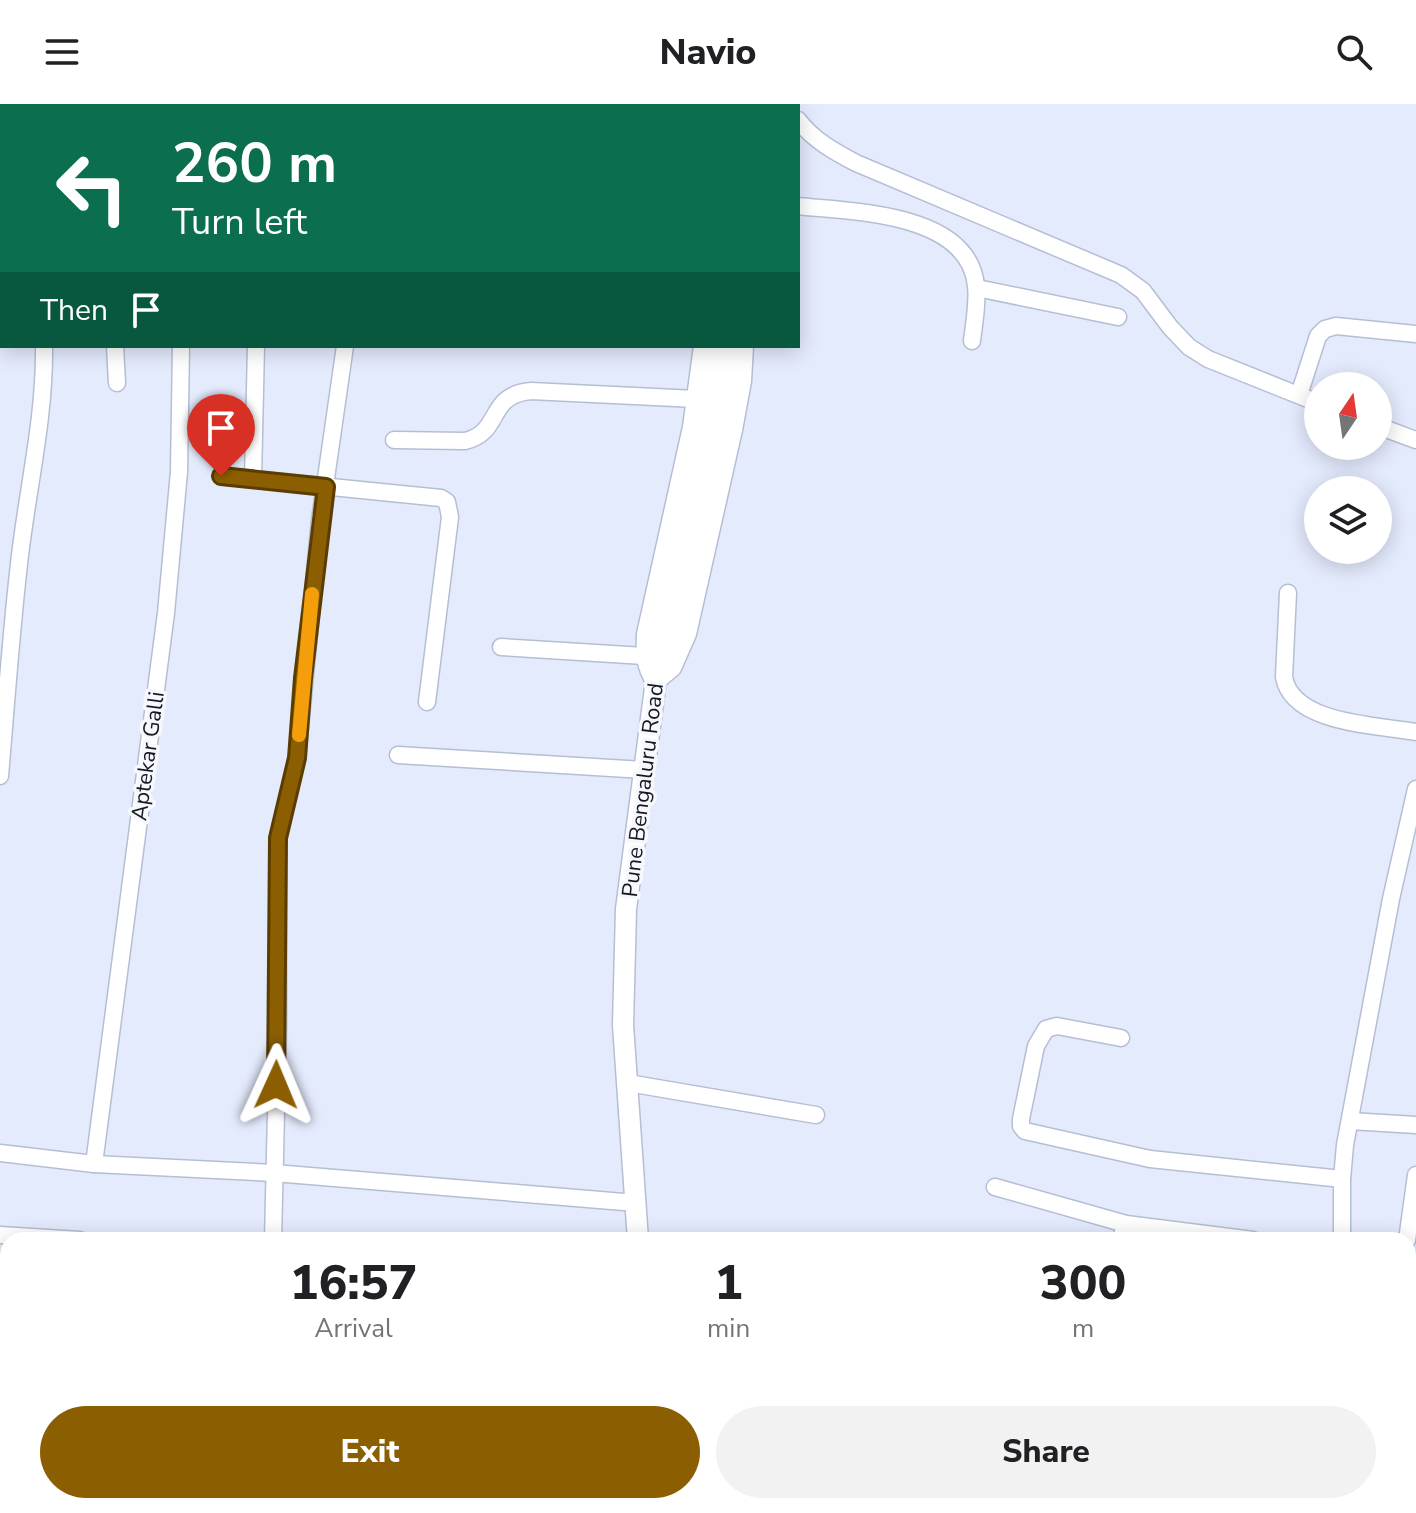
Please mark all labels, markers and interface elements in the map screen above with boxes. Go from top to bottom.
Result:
text: Navio [659,28,757,77]
icon: menu [40,30,84,74]
icon: search [1332,30,1376,74]
text: 260 m [172,125,337,202]
icon: left [40,136,144,240]
text: Turn left [172,198,307,247]
icon: arrive [124,288,168,332]
text: Then [40,290,108,331]
north arrow [1304,372,1392,460]
map controls [1304,372,1392,564]
pin [187,394,255,476]
icon: arrive [199,406,243,450]
button: layers [1304,476,1392,564]
street label: Pune Bengaluru Road [615,681,671,899]
street label: Aptekar Galli [124,690,172,823]
position arrow [234,1043,318,1127]
text: 16:57 [290,1250,417,1316]
text: 1 [714,1250,743,1316]
text: 300 [1040,1250,1126,1316]
text: Arrival [314,1311,393,1346]
text: min [707,1311,750,1346]
text: m [1072,1311,1094,1346]
button: Exit [40,1406,700,1498]
button: Share [716,1406,1376,1498]

